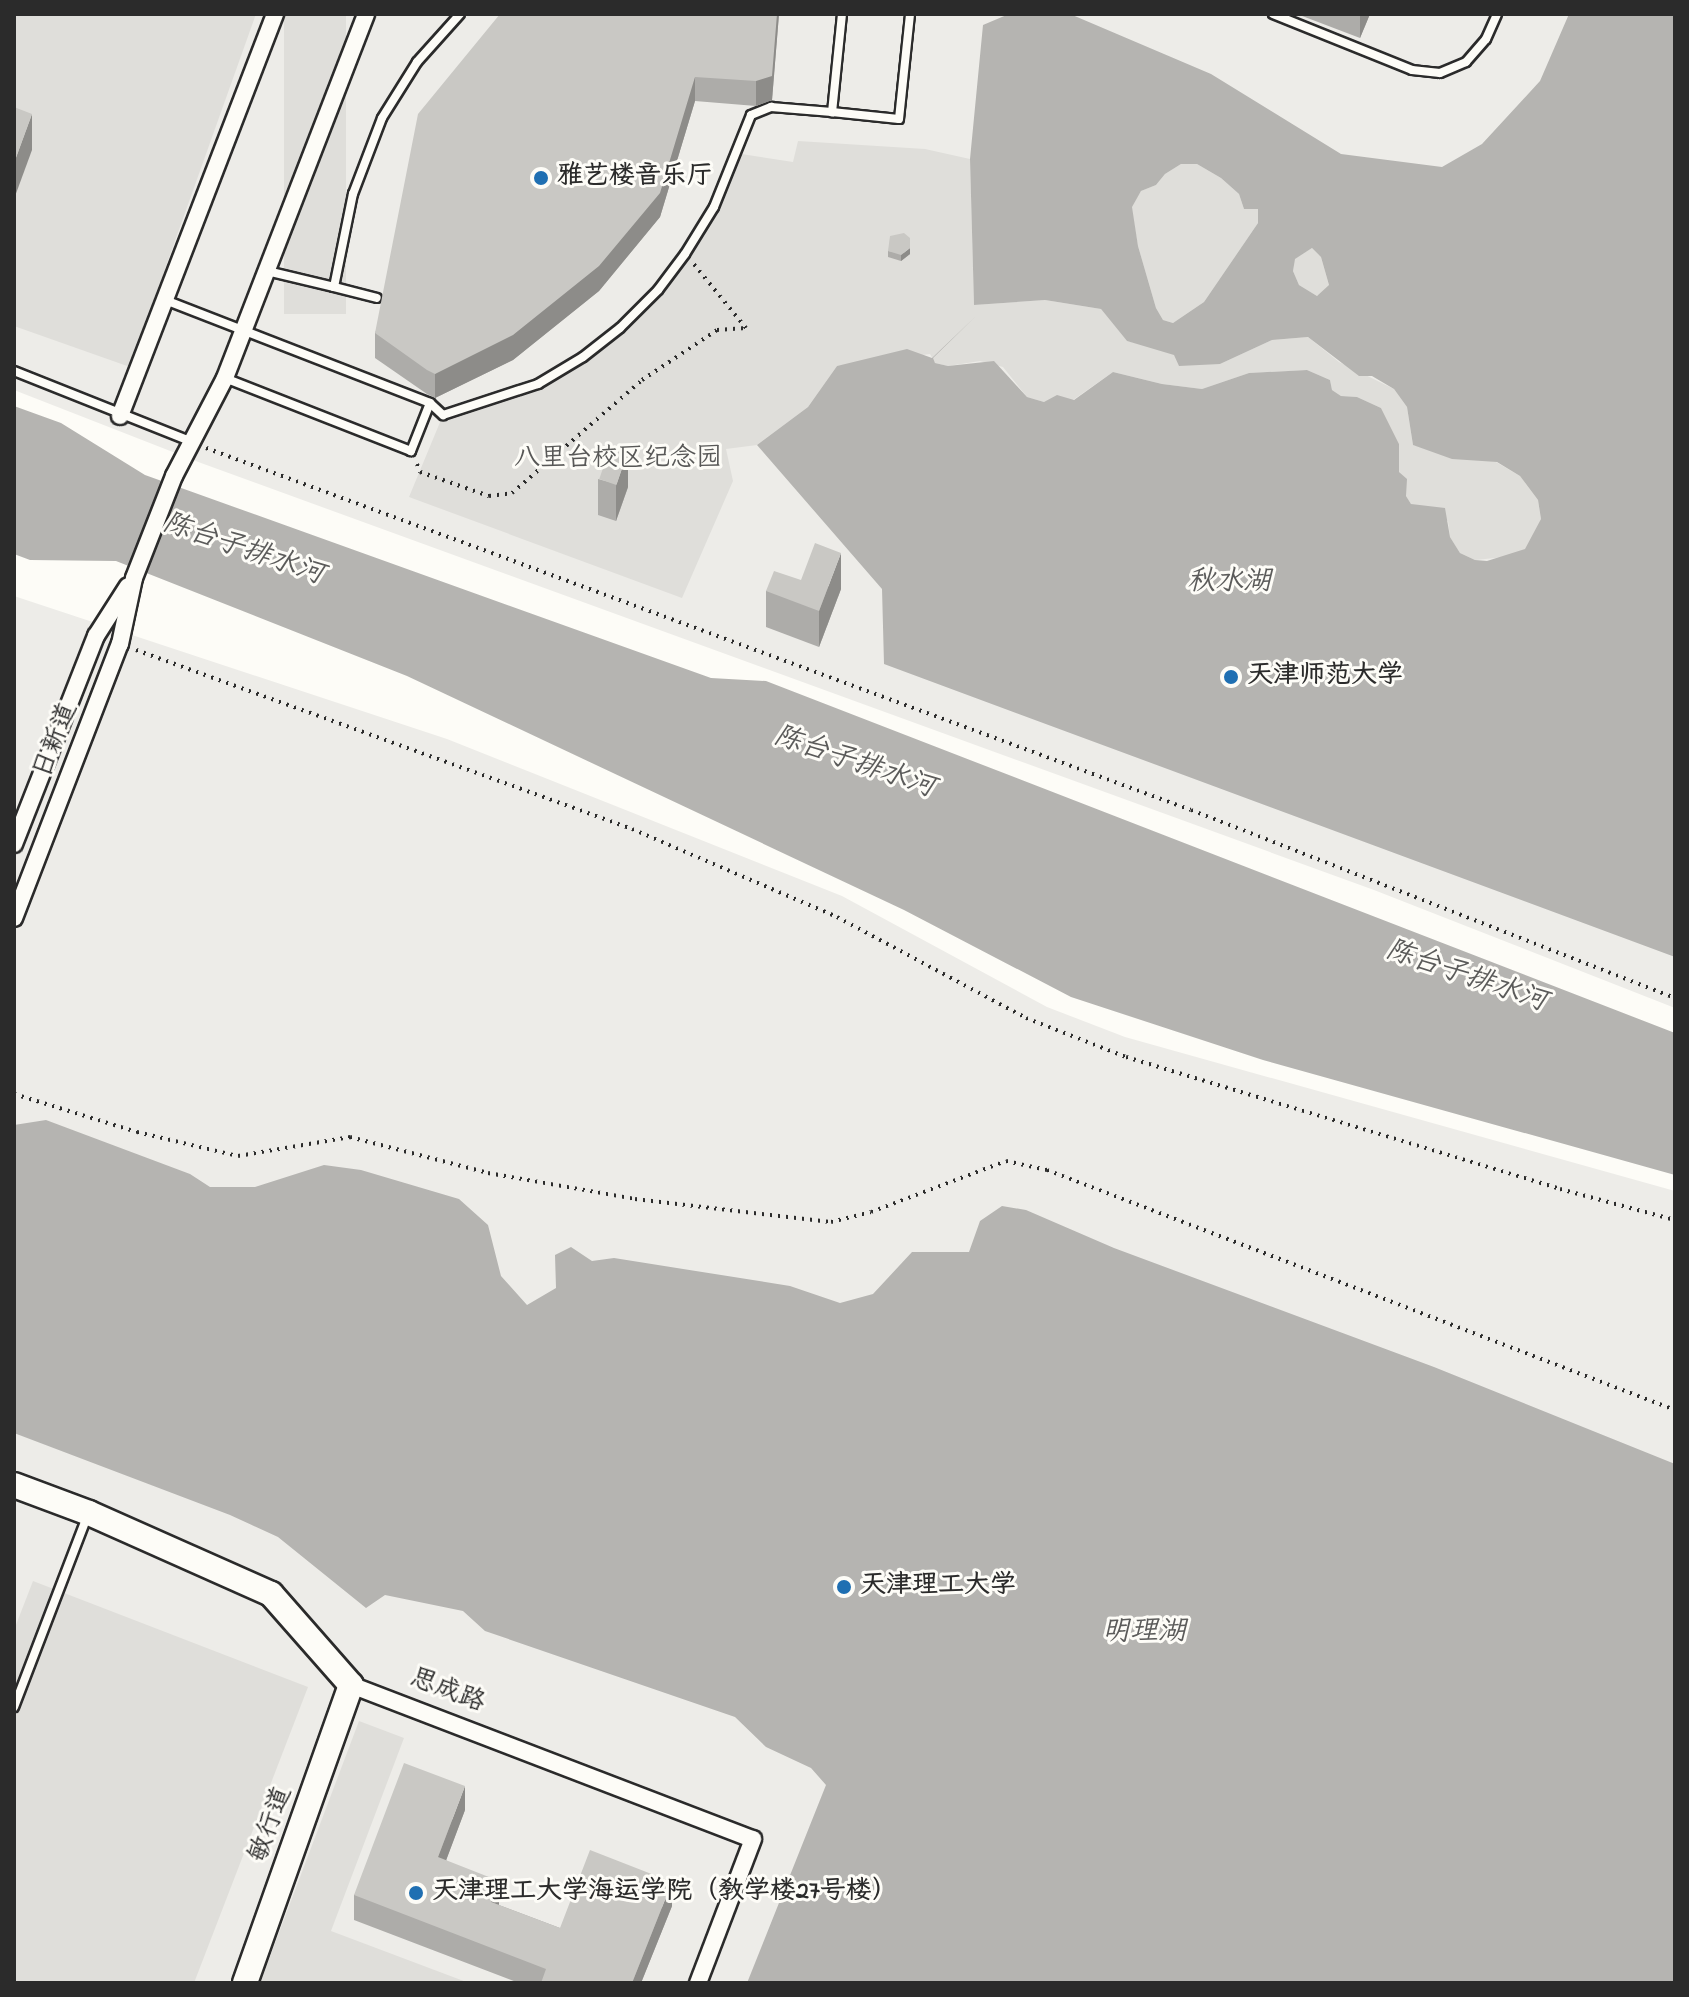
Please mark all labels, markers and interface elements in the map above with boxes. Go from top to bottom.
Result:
place label: 雅艺楼音乐厅 [557,162,713,194]
marker: 雅艺楼音乐厅 [532,169,550,187]
park label: 八里台校区纪念园 [514,444,722,476]
water label: 陈台子排水河 [158,507,328,593]
water label: 秋水湖 [1187,566,1271,600]
place label: 天津师范大学 [1247,661,1403,693]
marker: 天津师范大学 [1222,668,1240,686]
street label: 日新道 [28,699,86,783]
water label: 陈台子排水河 [769,720,939,806]
water label: 陈台子排水河 [1381,934,1551,1020]
place label: 天津理工大学 [860,1571,1016,1603]
marker: 天津理工大学 [835,1578,853,1596]
water label: 明理湖 [1102,1616,1186,1650]
street label: 思成路 [405,1663,489,1721]
street label: 敏行道 [244,1783,300,1867]
place label: 天津理工大学海运学院（教学楼27号楼） [432,1877,898,1909]
marker: 天津理工大学海运学院（教学楼27号楼） [407,1884,425,1902]

